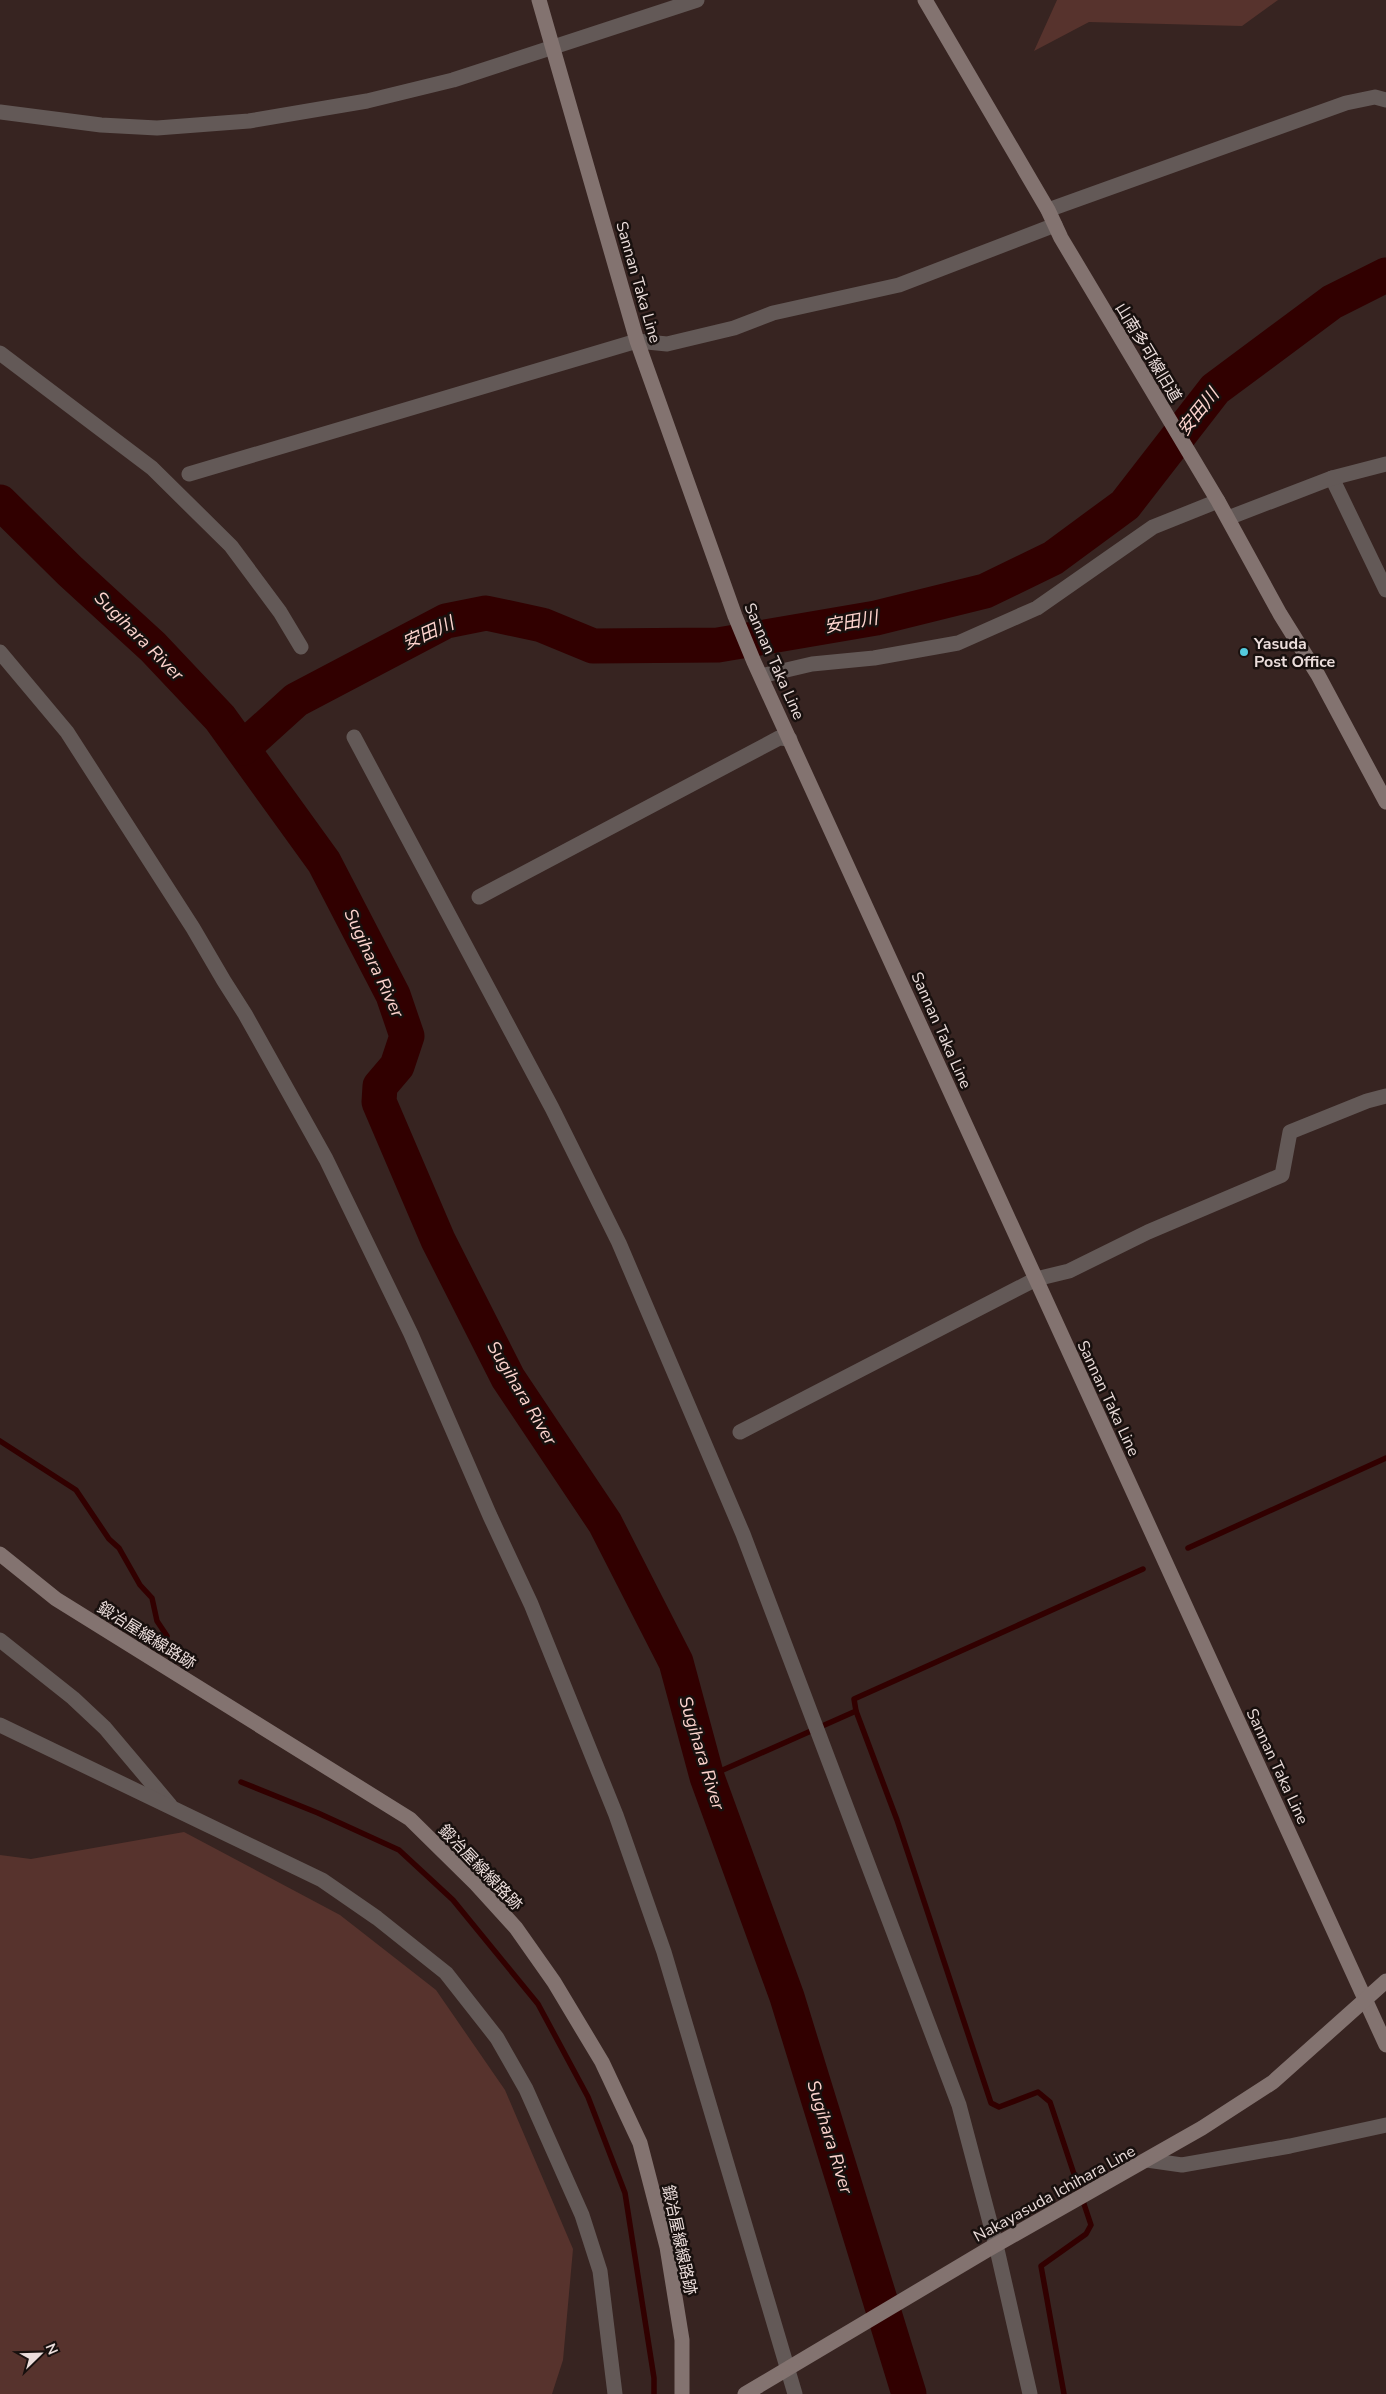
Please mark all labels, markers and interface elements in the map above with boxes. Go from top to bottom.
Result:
street label: Sannan Taka Line [610,219,666,346]
street label: 山南多可線旧道 [1110,299,1186,406]
water label: 安田川 [1172,382,1226,441]
water label: Sugihara River [89,586,189,686]
street label: Sannan Taka Line [738,600,810,723]
water label: 安田川 [822,605,882,639]
water label: 安田川 [398,610,459,655]
place label: Yasuda Post Office [1253,633,1336,673]
marker: Yasuda Post Office [1238,646,1250,658]
water label: Sugihara River [338,905,410,1022]
street label: Sannan Taka Line [905,969,977,1092]
water label: Sugihara River [481,1336,563,1450]
street label: Sannan Taka Line [1072,1337,1145,1460]
street label: 鍛冶屋線線路跡 [93,1597,200,1675]
water label: Sugihara River [673,1693,731,1813]
street label: Sannan Taka Line [1241,1705,1314,1828]
street label: 鍛冶屋線線路跡 [433,1820,527,1916]
water label: Sugihara River [801,2077,859,2197]
street label: Nakayasuda Ichihara Line [970,2140,1139,2248]
street label: 鍛冶屋線線路跡 [657,2183,701,2297]
north arrow [15,2329,65,2379]
text: N [41,2341,62,2358]

